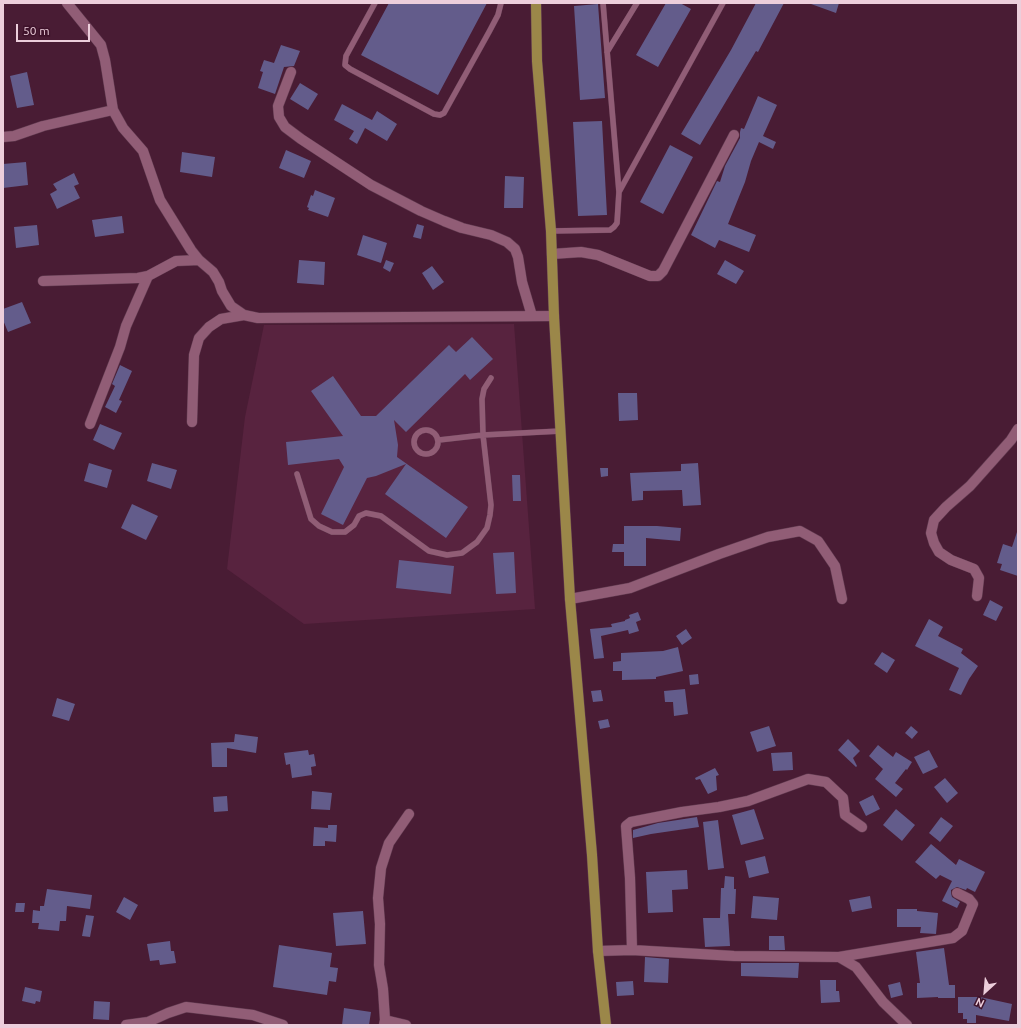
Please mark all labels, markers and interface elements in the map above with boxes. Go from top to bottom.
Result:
scale bar [18,16,92,42]
text: 50 m [23,24,50,37]
north arrow [965,972,1005,1012]
text: N [973,996,986,1010]

